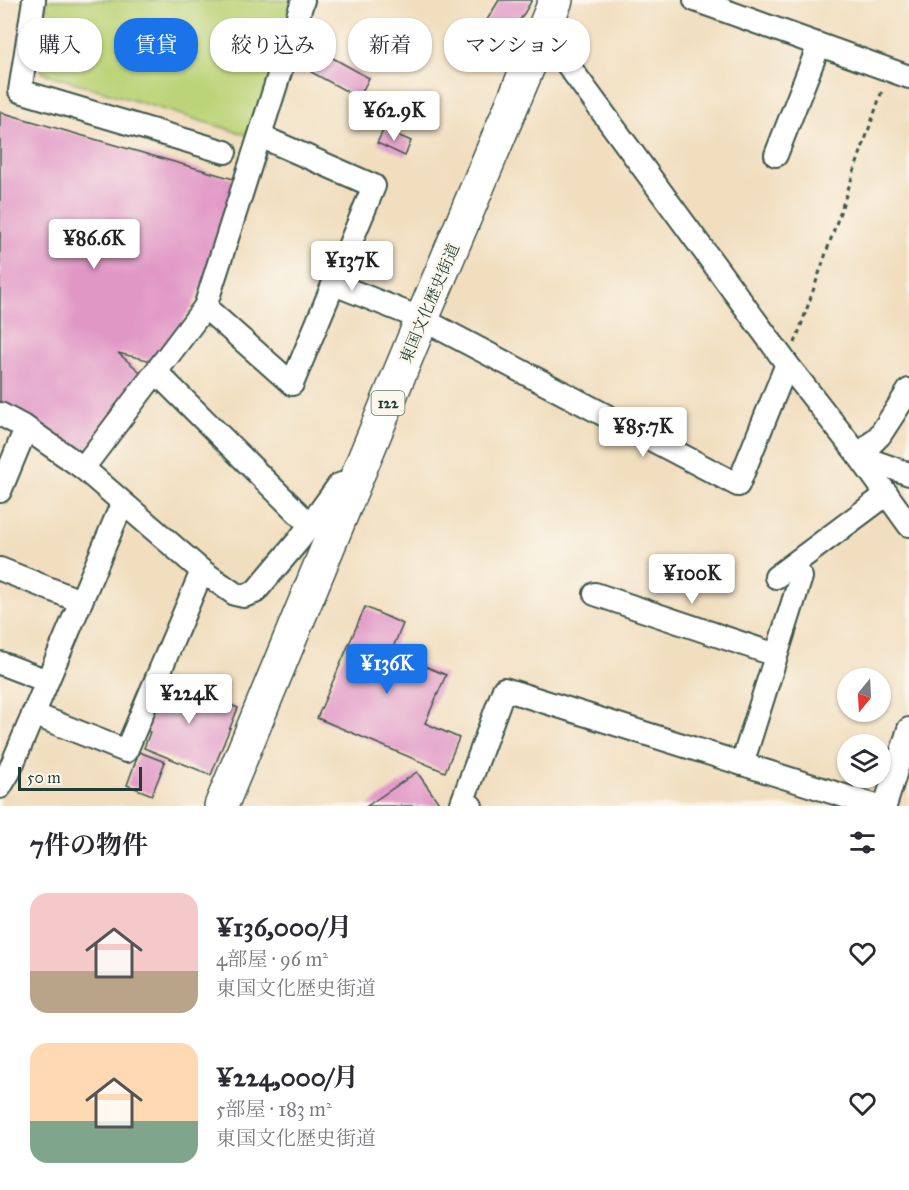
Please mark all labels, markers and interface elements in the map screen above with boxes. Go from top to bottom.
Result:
chip: 購入 [18,18,102,72]
chip: 賃貸 [114,18,198,72]
chip: 絞り込み [210,18,336,72]
chip: 新着 [348,18,432,72]
chip: マンション [444,18,590,72]
pin: ¥62.9K [345,91,443,142]
text: ¥62.9K [363,98,425,122]
pin: ¥86.6K [45,219,143,270]
text: ¥86.6K [63,226,125,250]
pin: ¥137K [310,241,394,292]
street label: 東国文化歴史街道 [396,241,463,366]
text: ¥137K [325,248,379,272]
road number: 122 [372,391,404,415]
pin: ¥85.7K [594,407,692,458]
text: ¥85.7K [613,414,673,438]
pin: ¥100K [650,554,734,605]
text: ¥100K [663,561,721,585]
pin: ¥136K [345,644,429,695]
text: ¥136K [360,651,414,675]
north arrow [837,668,891,722]
map controls [837,668,891,788]
pin: ¥224K [147,674,231,725]
text: ¥224K [160,681,218,705]
button: layers [837,734,891,788]
scale bar [18,764,142,792]
text: 50 m [27,768,61,787]
icon: filters [846,826,879,859]
text: 7件の物件 [30,829,148,861]
text: ¥136,000/月 [216,911,352,943]
icon: home [78,917,150,989]
icon: heart [846,937,879,970]
text: 4部屋 · 96 m² [216,947,328,971]
text: 東国文化歴史街道 [216,976,376,1000]
text: ¥224,000/月 [216,1061,359,1093]
icon: home [78,1067,150,1139]
icon: heart [846,1087,879,1120]
text: 5部屋 · 183 m² [216,1097,332,1121]
text: 東国文化歴史街道 [216,1126,376,1150]

